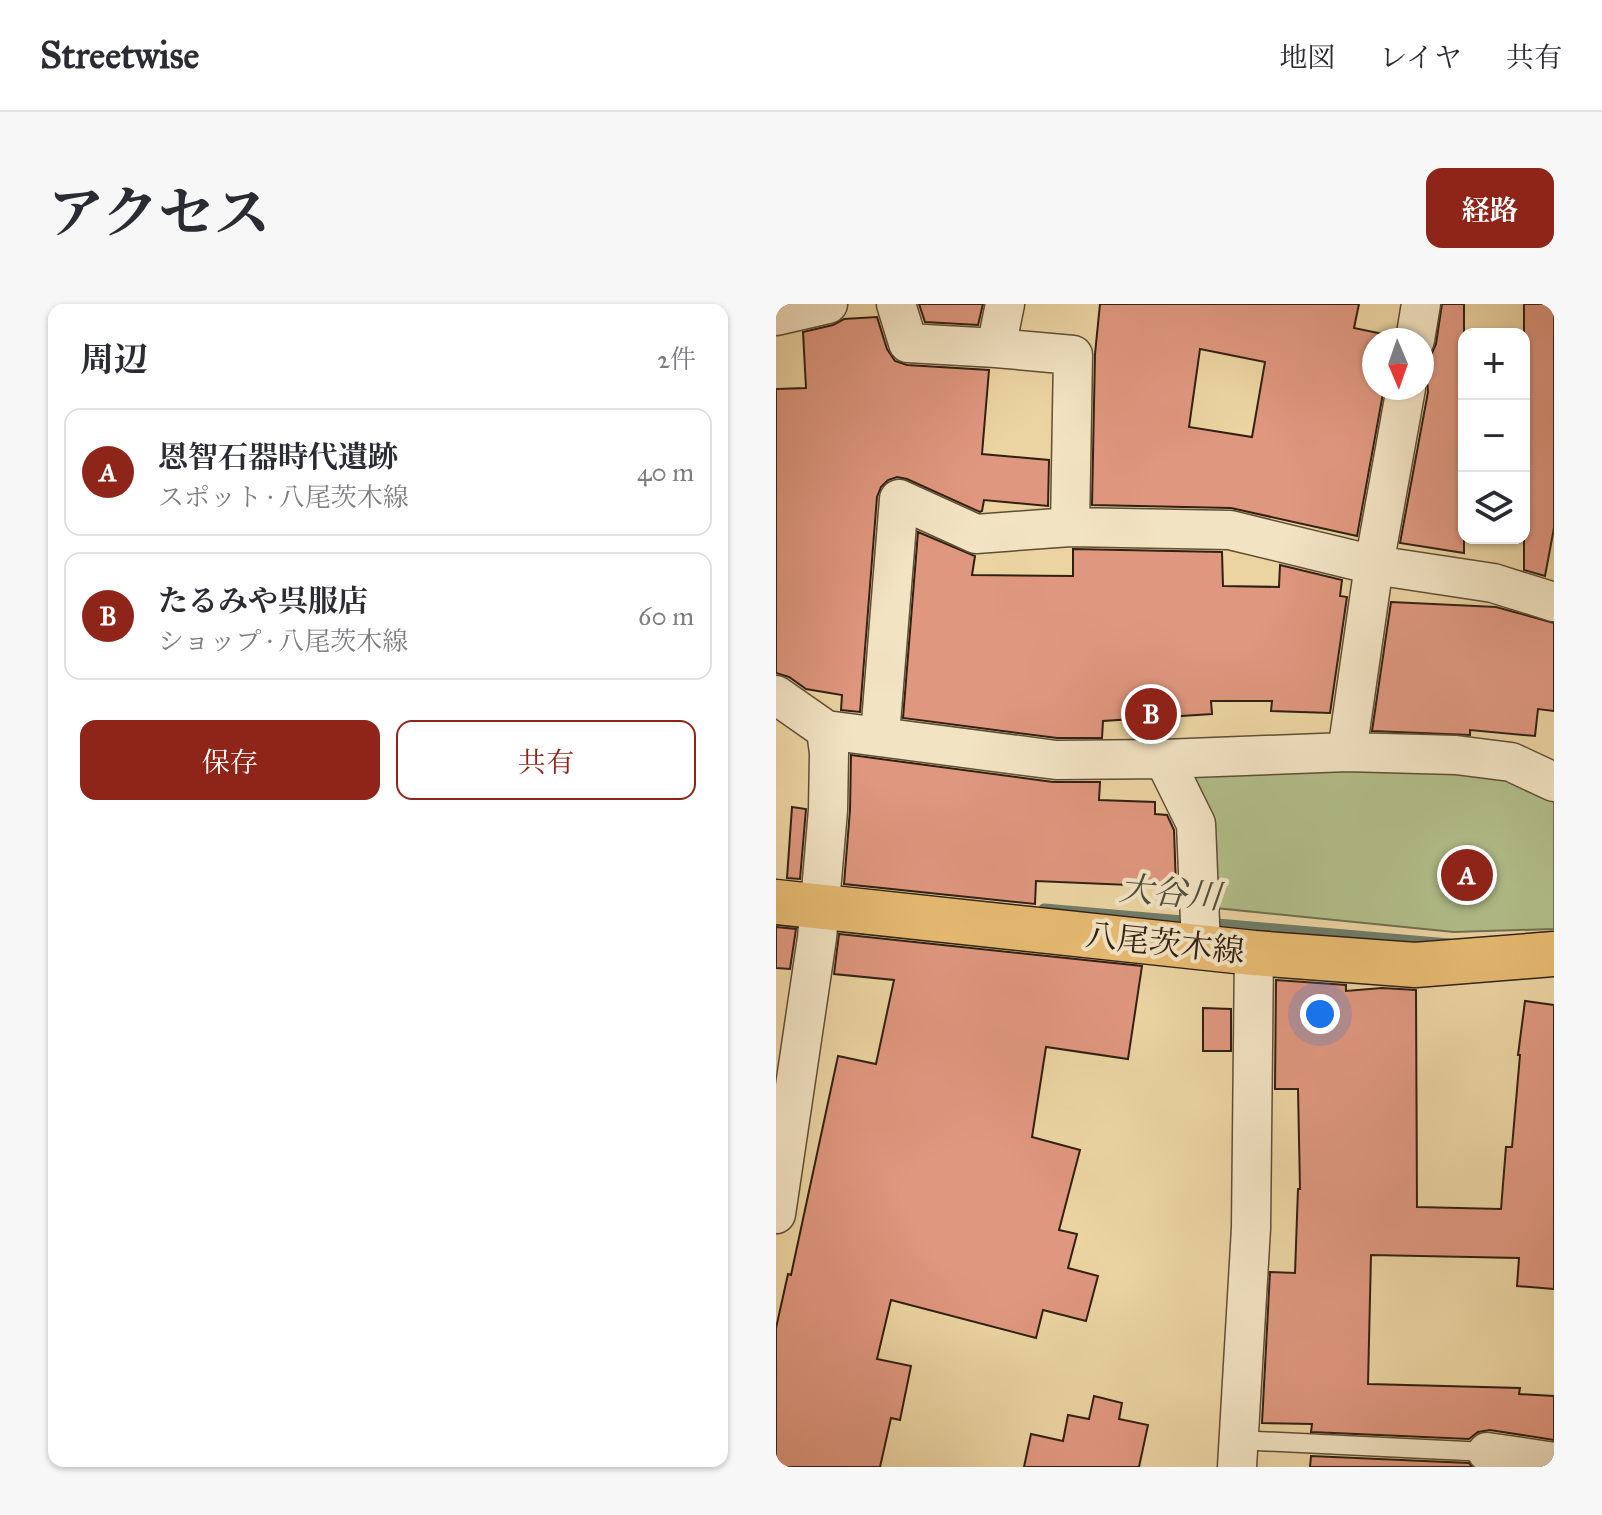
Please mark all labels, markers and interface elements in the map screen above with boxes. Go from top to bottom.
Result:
text: Streetwise [40,32,199,78]
text: 地図 [1279,40,1335,75]
text: レイヤ [1379,40,1462,75]
text: 共有 [1506,40,1562,75]
button: 経路 [1426,168,1554,248]
text: アクセス [48,179,270,247]
north arrow [1362,328,1434,400]
map controls [1458,328,1530,544]
button: + [1458,328,1530,400]
text: 周辺 [80,339,148,380]
text: 2件 [657,343,696,375]
button: − [1458,400,1530,472]
text: 恩智石器時代遺跡 [158,439,398,475]
text: A [99,456,117,488]
text: 40 m [637,456,694,488]
button: layers [1458,472,1530,544]
text: スポット · 八尾茨木線 [158,481,409,513]
text: たるみや呉服店 [158,583,368,619]
text: B [99,600,117,632]
text: 60 m [638,600,694,632]
text: ショップ · 八尾茨木線 [158,625,408,657]
pin: B [1125,684,1177,744]
button: 保存 [80,720,380,800]
button: 共有 [396,720,696,800]
pin: A [1441,845,1493,905]
water label: 大谷川 [1117,868,1227,918]
street label: 八尾茨木線 [1083,916,1247,971]
your location [1300,994,1340,1034]

